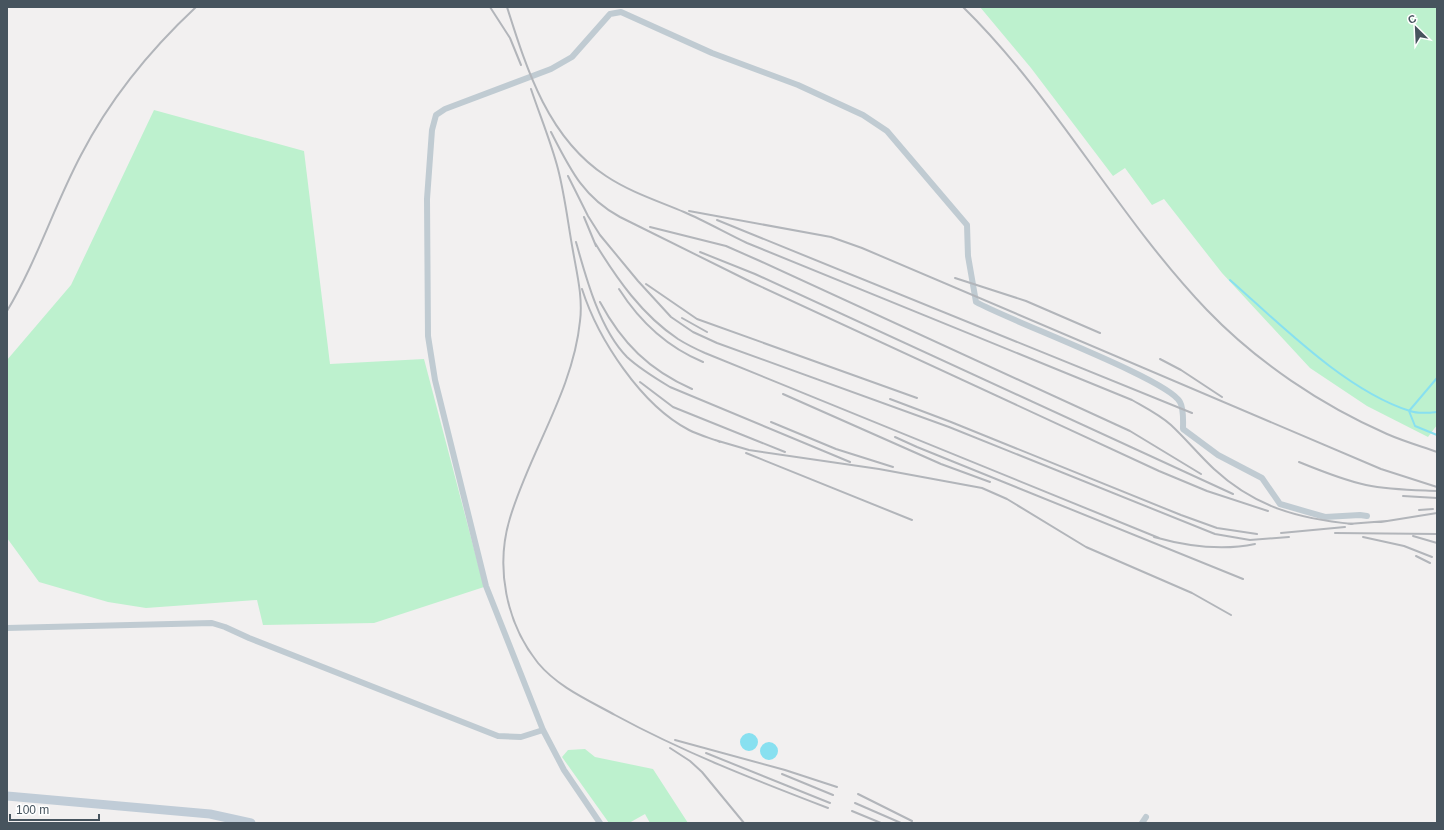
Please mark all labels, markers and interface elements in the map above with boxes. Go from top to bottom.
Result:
north arrow [1396,8,1436,48]
text: С [1406,12,1418,26]
scale bar [10,796,99,822]
text: 100 m [16,803,49,817]

